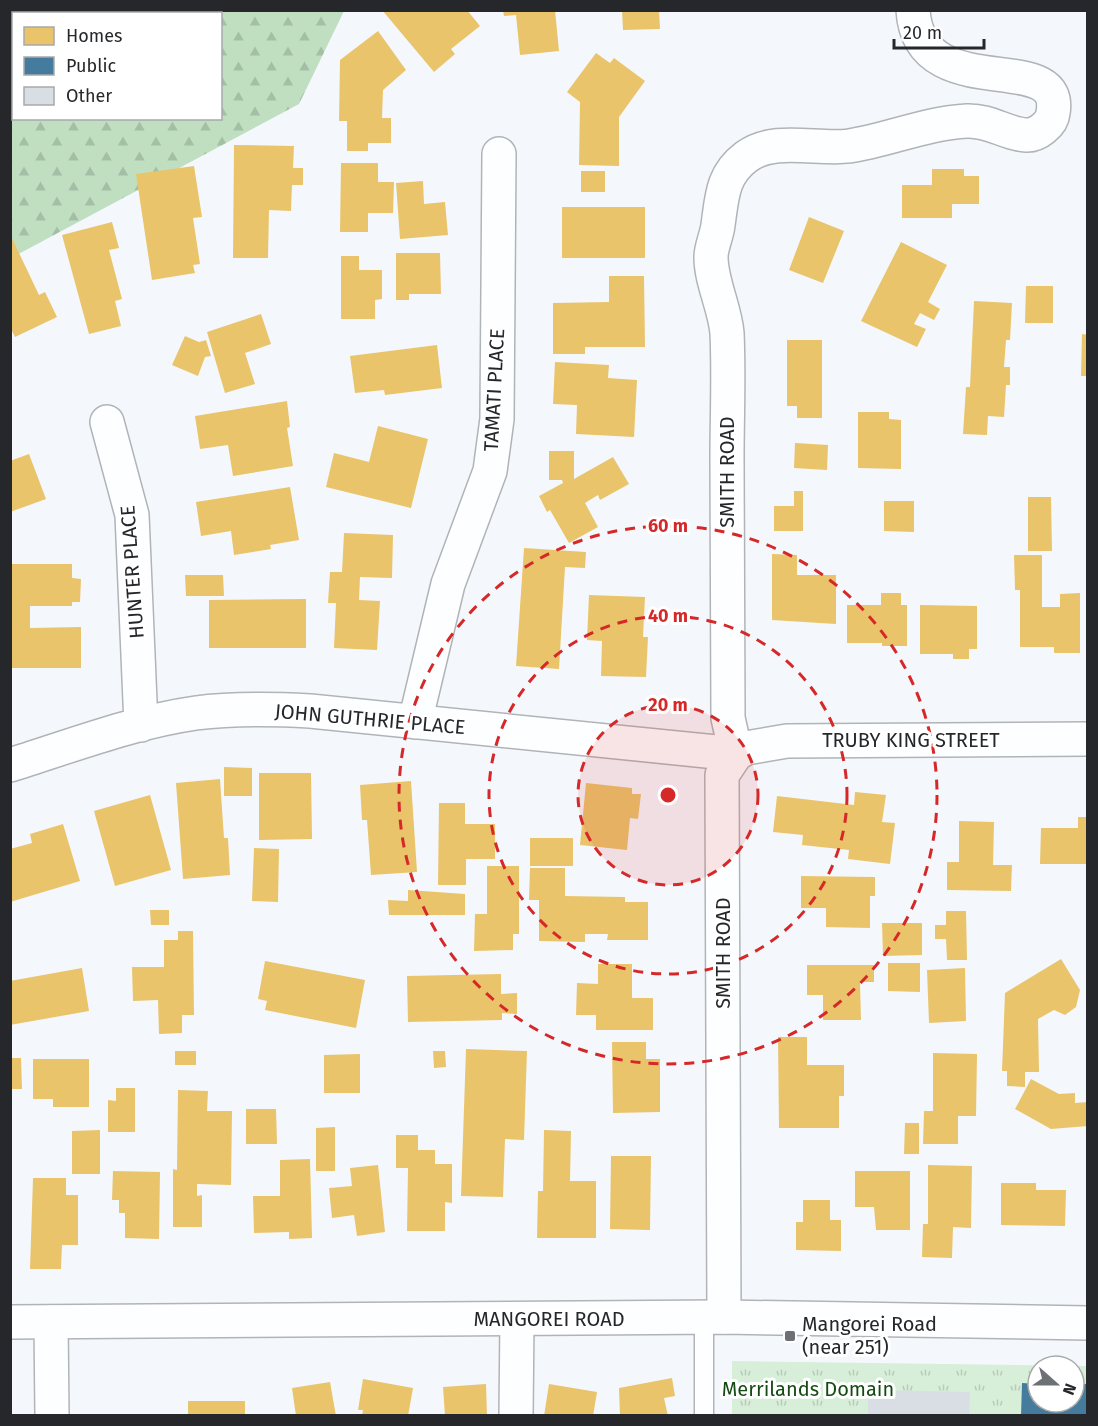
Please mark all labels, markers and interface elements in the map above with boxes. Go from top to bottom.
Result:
legend [12,12,222,120]
scale bar [894,12,984,50]
text: 20 m [903,22,942,44]
text: Homes [66,25,122,47]
text: Public [66,55,116,77]
text: Other [66,85,112,107]
street label: TAMATI PLACE [479,328,509,452]
street label: SMITH ROAD [715,416,739,528]
street label: HUNTER PLACE [115,504,149,640]
text: 60 m [648,515,688,537]
text: 40 m [648,605,688,627]
text: 20 m [648,694,688,716]
street label: JOHN GUTHRIE PLACE [274,699,466,739]
street label: TRUBY KING STREET [822,728,1000,752]
centre of rings [658,785,678,805]
street label: SMITH ROAD [711,897,735,1009]
street label: MANGOREI ROAD [473,1307,625,1331]
place label: Mangorei Road (near 251) [802,1312,937,1359]
marker: Mangorei Road (near 251) [783,1329,797,1343]
north arrow [1026,1354,1086,1414]
park label: Merrilands Domain [722,1377,894,1401]
text: N [1059,1381,1080,1398]

